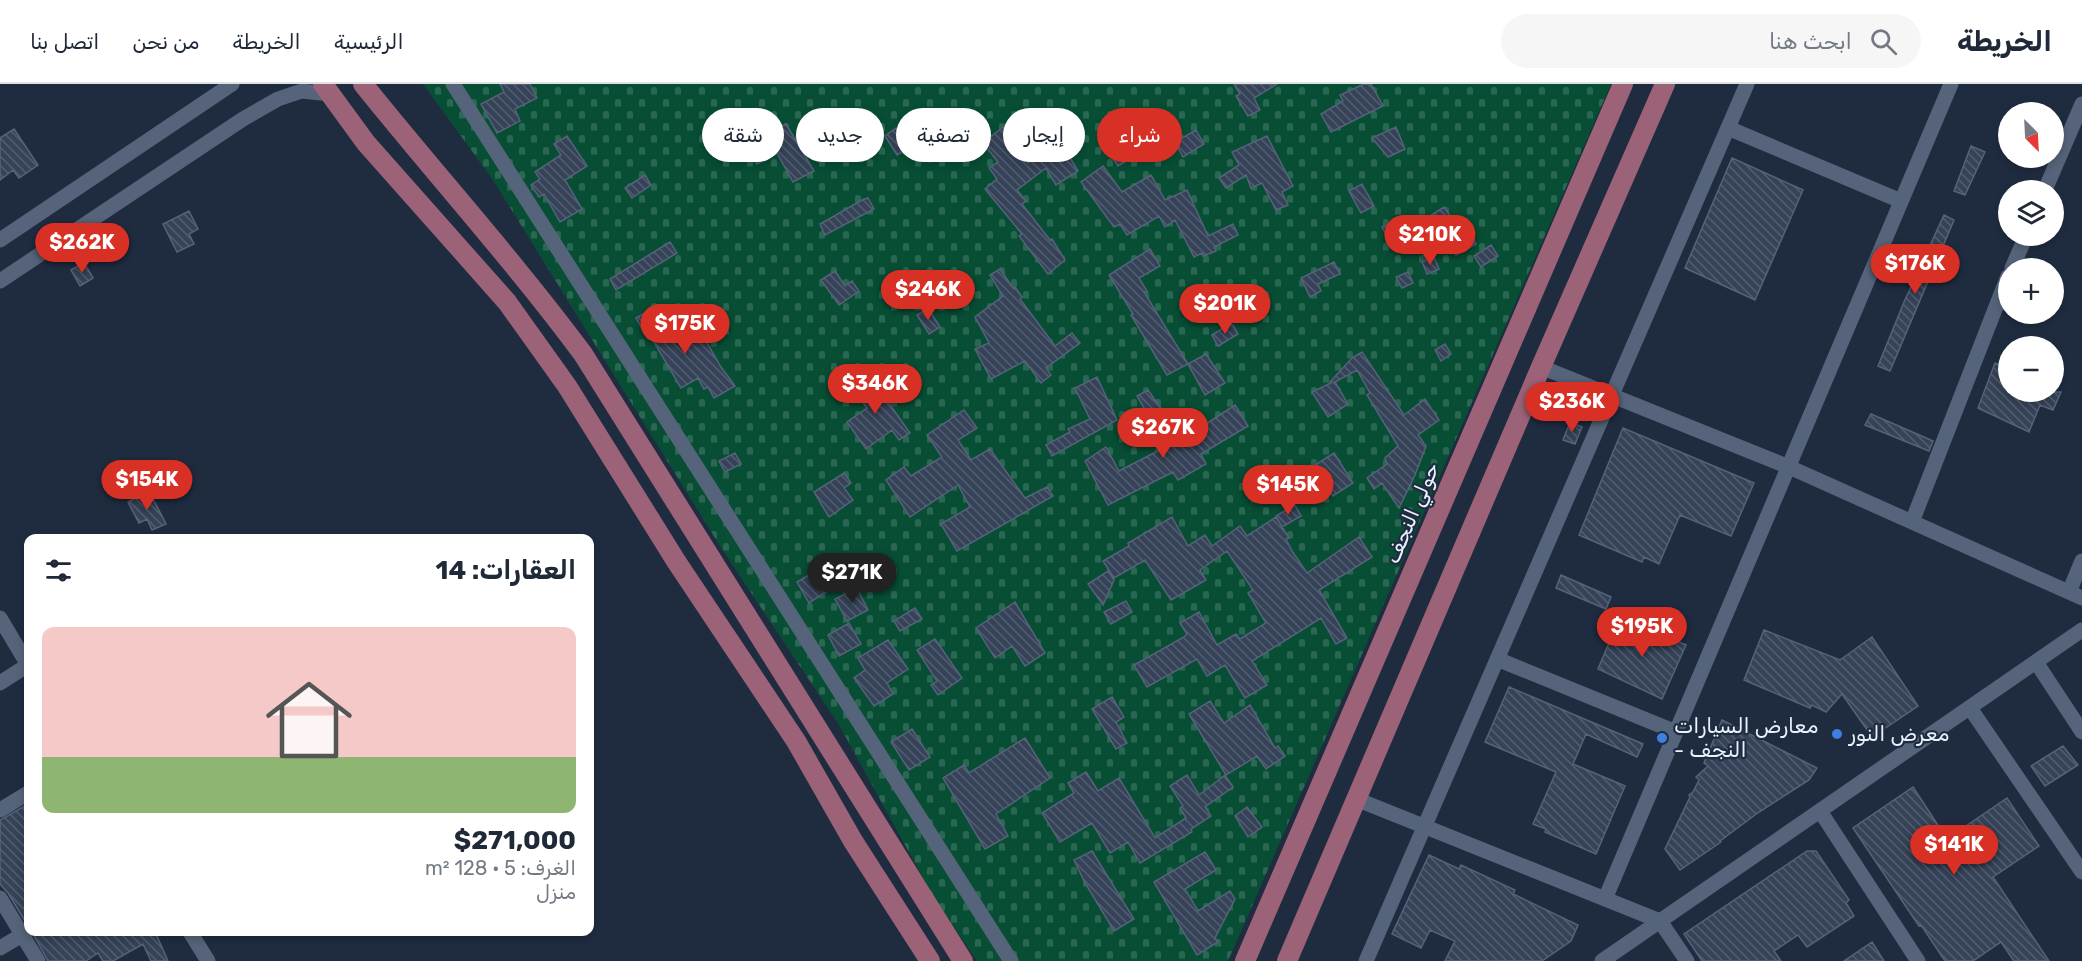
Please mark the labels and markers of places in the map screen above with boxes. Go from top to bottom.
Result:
pin: $210K [1388,215,1472,266]
pin: $262K [40,223,124,274]
pin: $176K [1873,244,1957,295]
pin: $246K [886,270,970,321]
pin: $201K [1183,284,1267,335]
pin: $175K [643,304,727,355]
pin: $346K [833,364,917,415]
pin: $236K [1530,382,1614,433]
pin: $267K [1121,408,1205,459]
pin: $154K [105,460,189,511]
pin: $145K [1246,465,1330,516]
pin: $271K [810,553,894,604]
pin: $195K [1600,607,1684,658]
place label: معارض السيارات - النجف [1674,713,1818,762]
place label: معرض النور [1847,721,1950,746]
marker: معرض النور [1830,727,1844,741]
marker: معارض السيارات - النجف [1655,731,1669,745]
pin: $141K [1912,825,1996,876]

